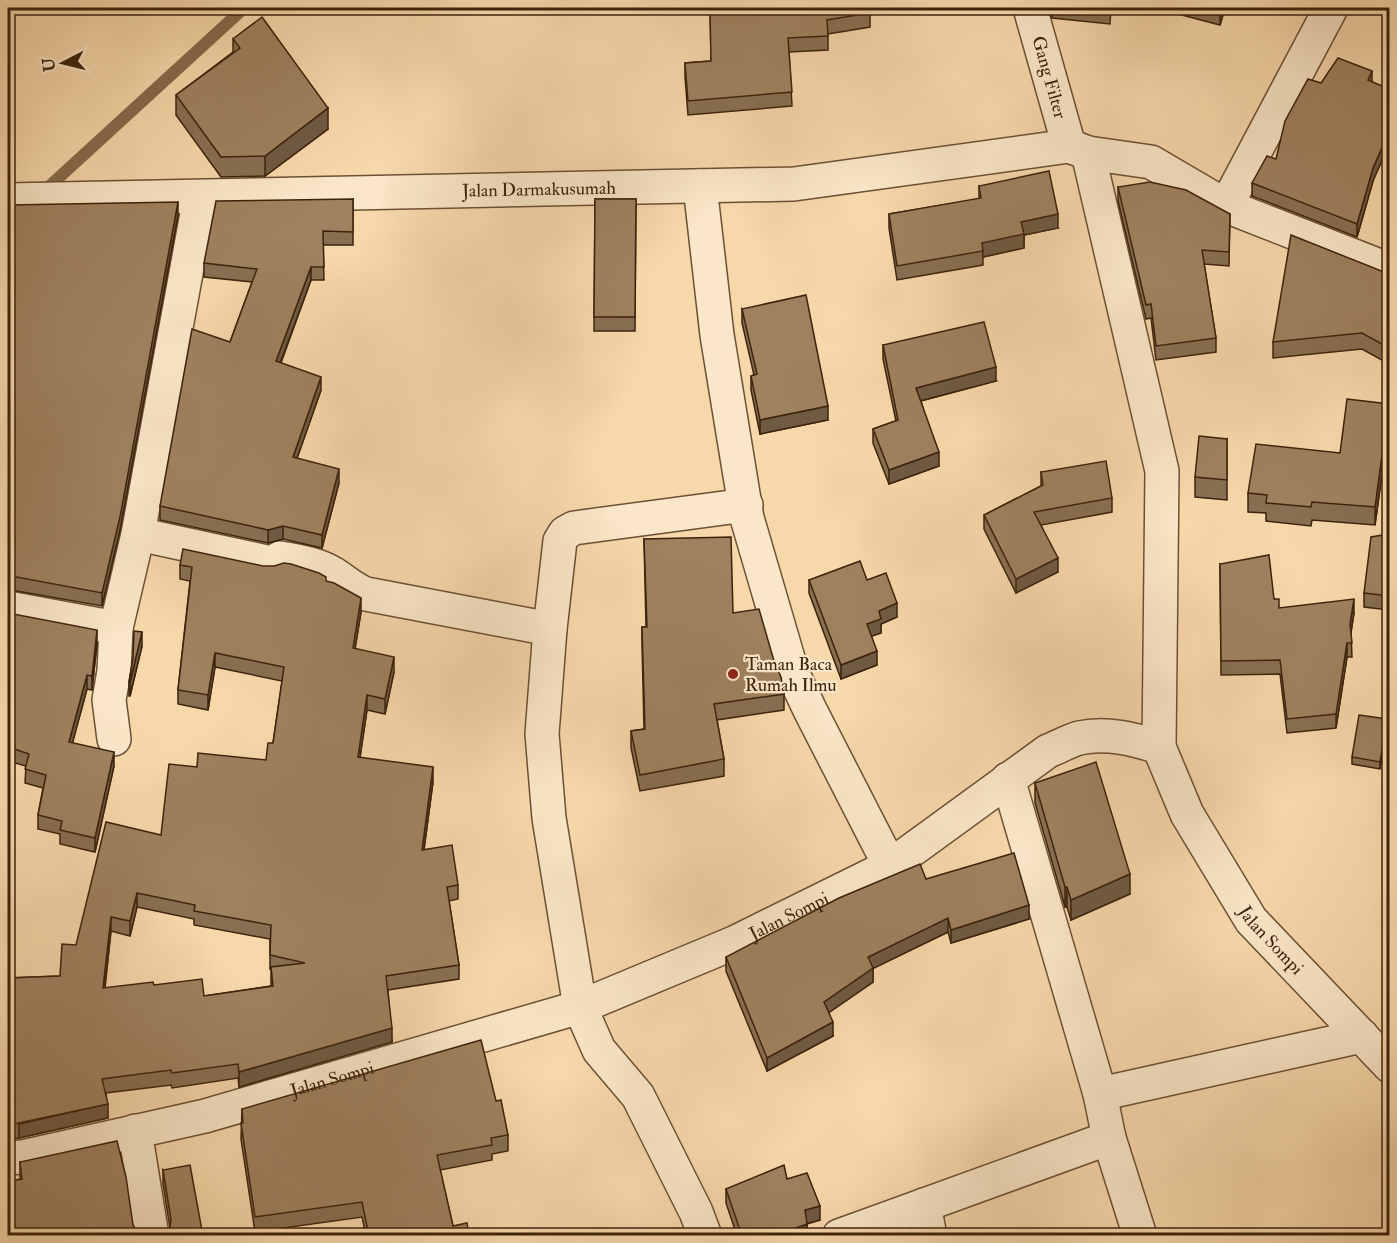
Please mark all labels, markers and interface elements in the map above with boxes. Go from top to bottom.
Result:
north arrow [33,33,93,93]
street label: Gang Filter [1026,33,1072,122]
text: U [38,56,60,73]
street label: Jalan Darmakusumah [461,177,617,203]
place label: Taman Baca Rumah Ilmu [745,653,837,697]
marker: Taman Baca Rumah Ilmu [726,667,740,681]
street label: Jalan Sompi [745,887,833,946]
street label: Jalan Sompi [1233,901,1308,980]
street label: Jalan Sompi [287,1056,377,1103]

